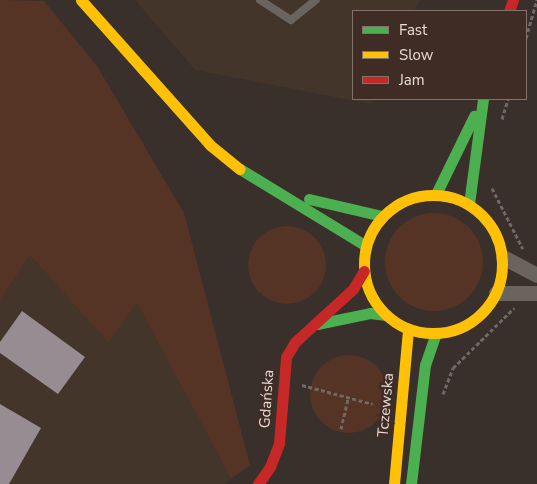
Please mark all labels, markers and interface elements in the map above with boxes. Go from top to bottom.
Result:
legend [352,10,527,100]
text: Fast [399,20,427,40]
text: Slow [399,45,433,65]
text: Jam [399,70,425,90]
street label: Gdańska [256,369,278,429]
street label: Tczewska [374,372,398,438]

